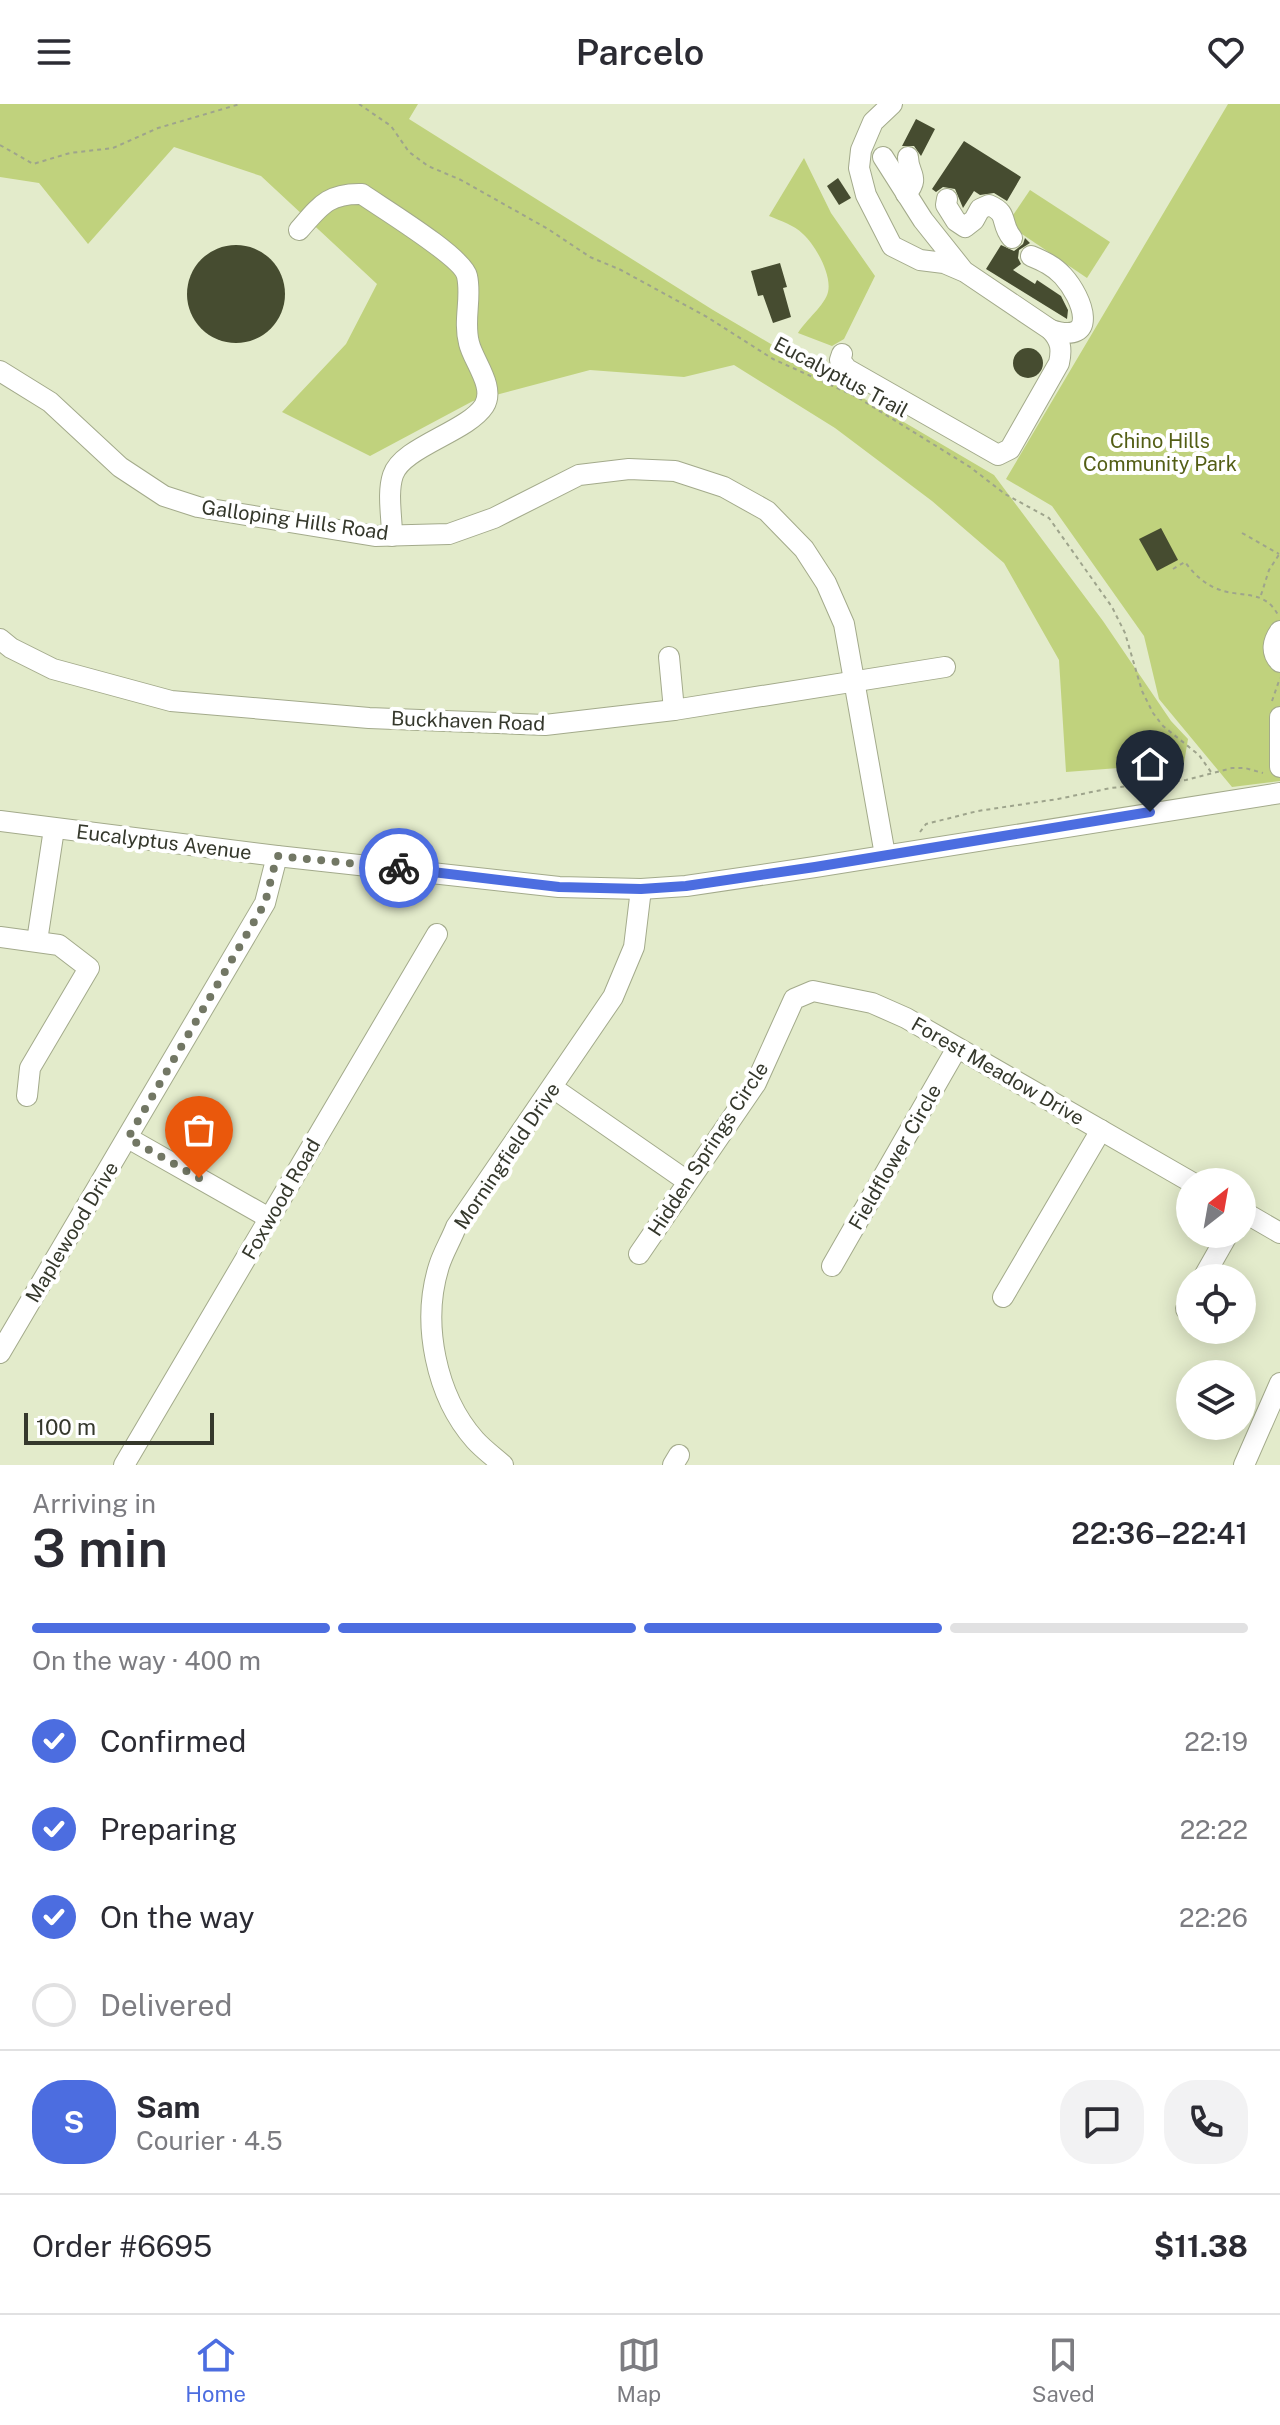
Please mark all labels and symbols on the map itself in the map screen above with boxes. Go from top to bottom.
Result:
street label: Eucalyptus Trail [770,332,912,422]
park label: Chino Hills Community Park [1083,429,1237,476]
street label: Galloping Hills Road [200,495,390,545]
street label: Buckhaven Road [391,706,545,736]
pin [1116,730,1184,812]
street label: Eucalyptus Avenue [75,819,253,865]
courier [359,828,439,908]
street label: Forest Meadow Drive [907,1012,1089,1130]
street label: Hidden Springs Circle [643,1057,773,1241]
street label: Morningfield Drive [449,1078,565,1234]
street label: Fieldflower Circle [844,1080,946,1234]
pin [165,1096,233,1178]
street label: Foxwood Road [237,1134,325,1264]
street label: Maplewood Drive [21,1157,123,1307]
north arrow [1176,1168,1256,1248]
scale bar [24,1409,214,1445]

